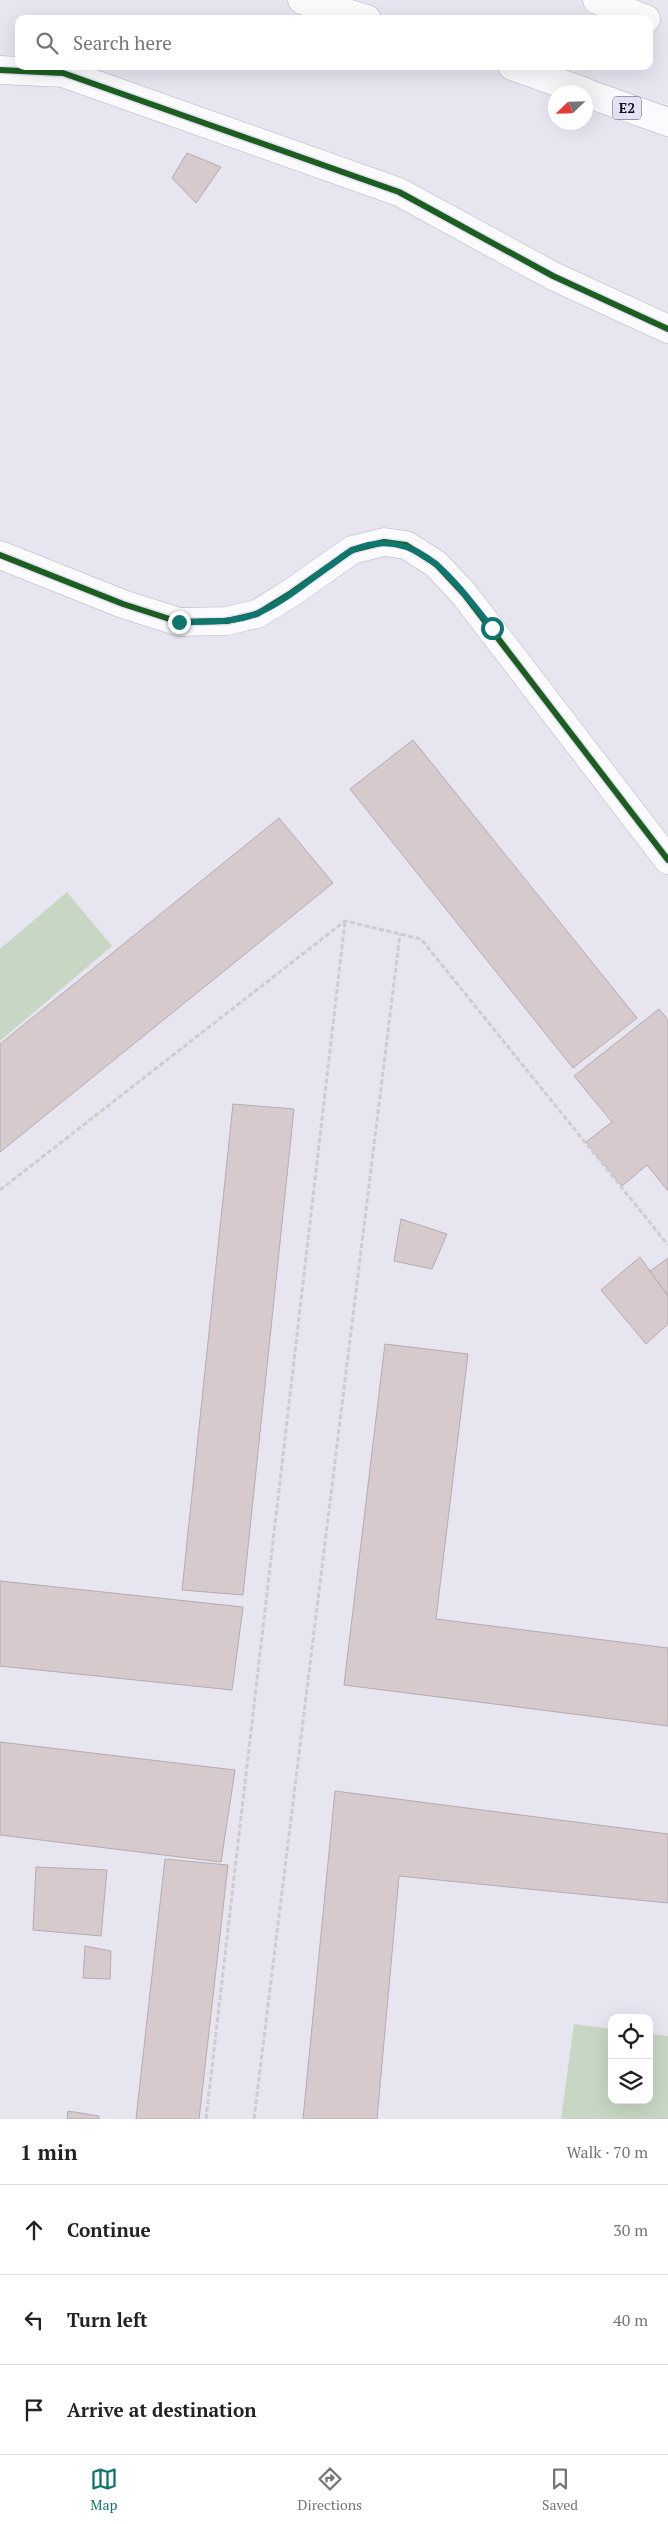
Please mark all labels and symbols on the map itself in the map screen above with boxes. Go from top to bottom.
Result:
north arrow [548,85,593,130]
road number: E2 [613,96,641,120]
route end [168,611,191,634]
route start [481,617,504,640]

